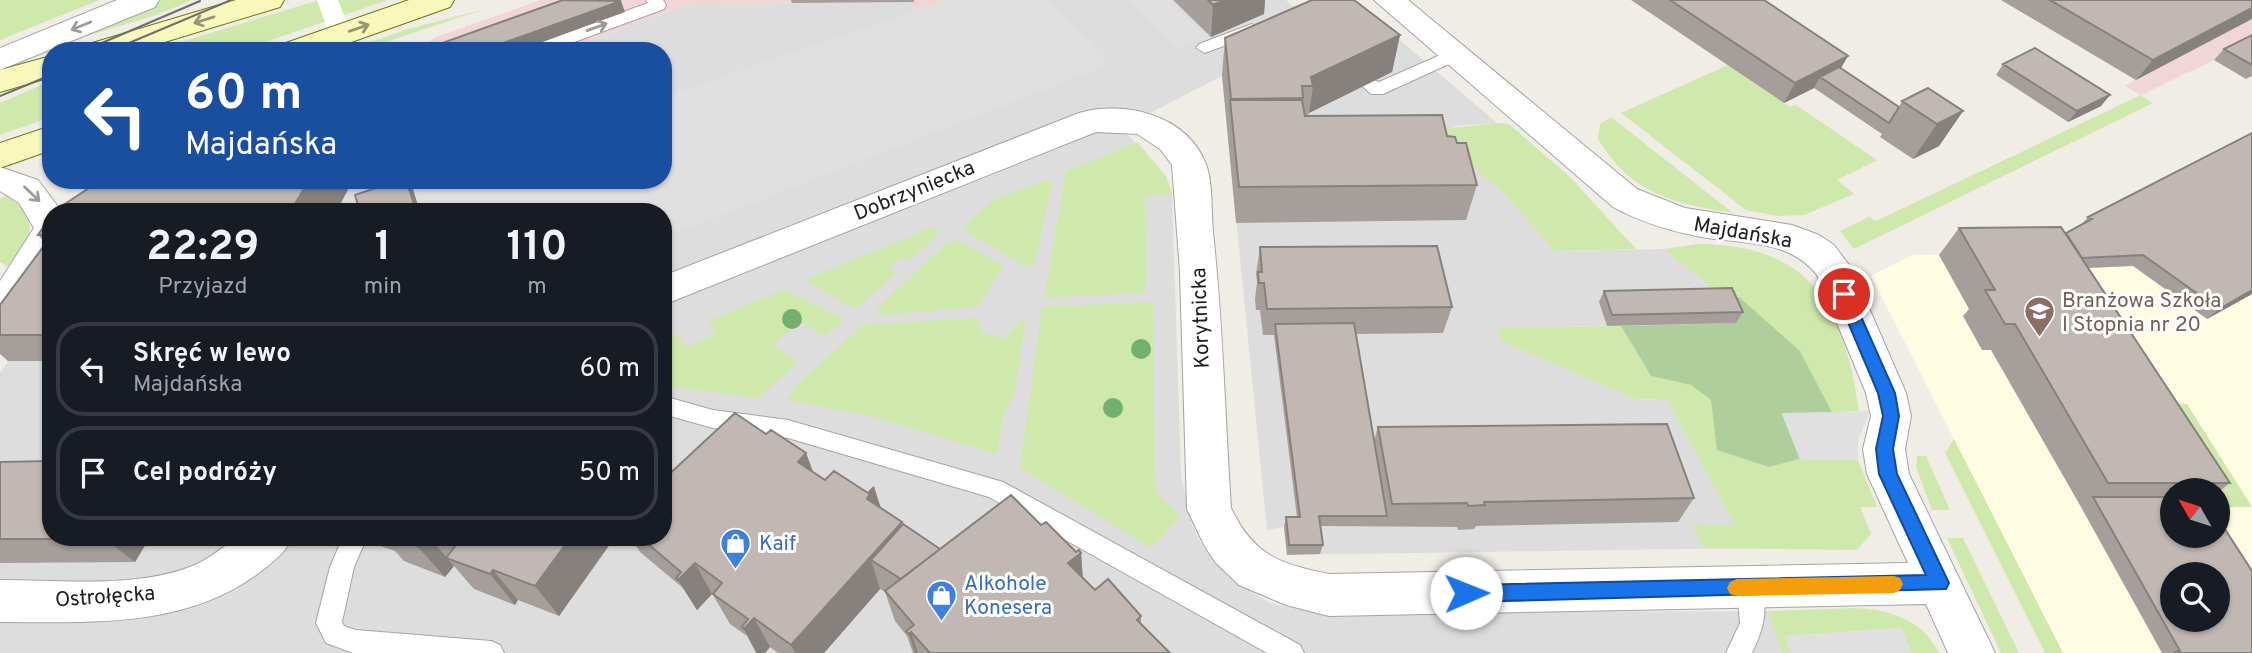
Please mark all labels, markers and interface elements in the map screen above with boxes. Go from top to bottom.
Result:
one-way arrow [193,14,215,27]
one-way arrow [70,20,92,33]
one-way arrow [585,20,607,33]
one-way arrow [347,21,369,33]
text: 60 m [185,65,303,127]
icon: left [70,70,161,161]
text: Majdańska [185,126,337,166]
street label: Dobrzyniecka [850,155,979,228]
one-way arrow [23,185,40,202]
street label: Majdańska [1691,212,1794,255]
text: 22:29 [146,222,259,275]
text: 1 [375,222,391,275]
text: 110 [506,222,568,275]
pin [1814,264,1874,324]
street label: Korytnicka [1186,267,1217,369]
text: Przyjazd [158,273,247,302]
text: min [364,273,402,302]
text: m [527,273,547,302]
icon: arrive [1825,275,1863,313]
place label: Branżowa Szkoła I Stopnia nr 20 [2062,288,2221,339]
school or university icon: Branżowa Szkoła I Stopnia nr 20 [2022,295,2056,339]
text: Skręć w lewo [133,338,291,371]
icon: left [74,350,112,388]
text: 60 m [580,353,640,386]
text: Majdańska [133,371,242,400]
icon: arrive [74,454,112,492]
text: Cel podróży [133,457,277,490]
text: 50 m [579,457,640,490]
north arrow [2160,478,2230,548]
map controls [2160,478,2230,632]
shop icon: Kaif [719,526,753,570]
place label: Kaif [759,531,796,558]
position arrow [1429,556,1503,630]
button: search [2160,562,2230,632]
place label: Alkohole Konesera [964,571,1052,622]
shop icon: Alkohole Konesera [924,578,958,622]
street label: Ostrołęcka [54,581,156,614]

